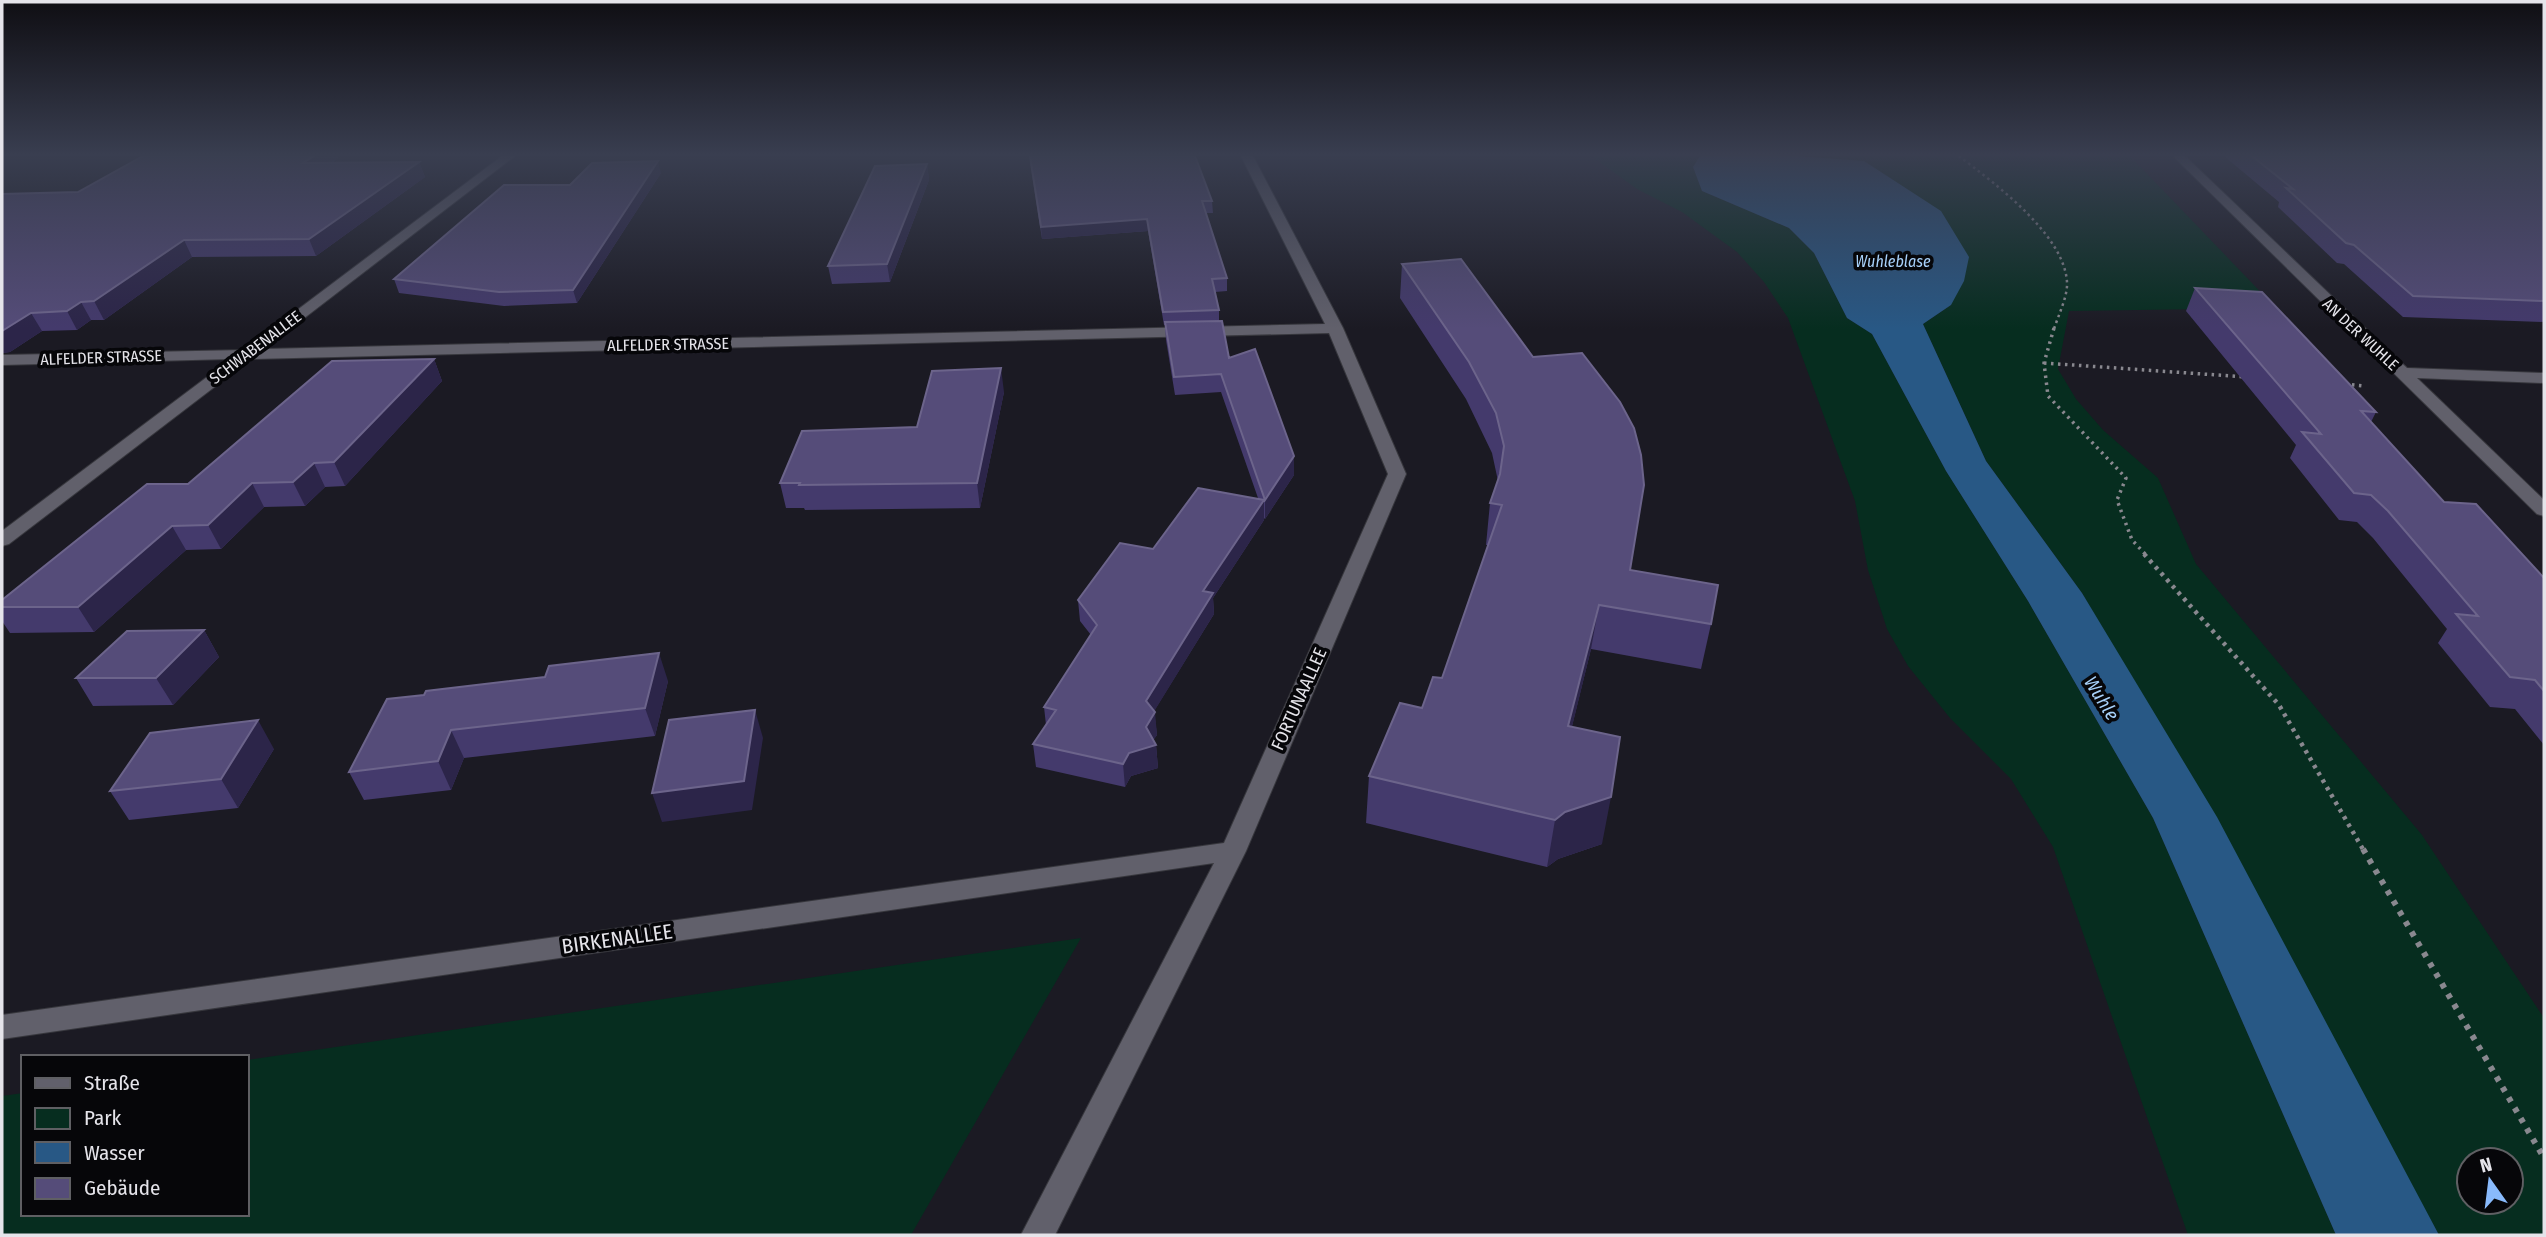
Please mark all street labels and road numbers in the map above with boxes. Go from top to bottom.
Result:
street label: AN DER WUHLE [2319,294,2403,374]
street label: SCHWABENALLEE [206,307,305,388]
street label: ALFELDER STRASSE [607,334,729,355]
street label: ALFELDER STRASSE [40,346,162,369]
street label: FORTUNAALLEE [1267,644,1331,754]
street label: BIRKENALLEE [560,918,674,960]

